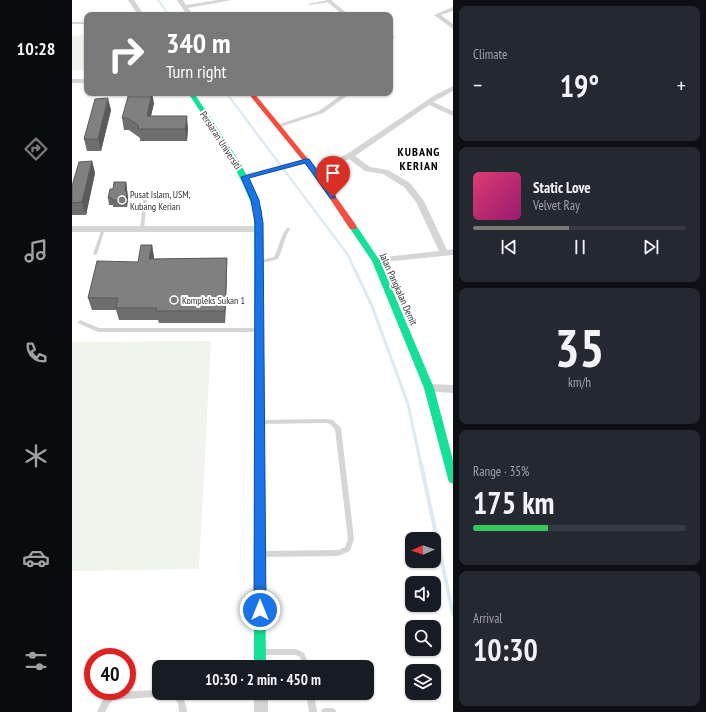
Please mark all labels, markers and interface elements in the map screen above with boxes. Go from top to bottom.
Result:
text: 340 m [166,24,230,61]
icon: right [100,28,152,80]
text: 10:28 [17,37,55,60]
text: Climate [473,46,507,63]
text: Turn right [166,60,226,83]
text: 19° [560,66,599,105]
text: − [473,71,482,99]
text: + [677,71,686,99]
street label: Persiaran Universiti [197,109,244,172]
icon: directions [22,135,50,163]
district label: KUBANG KERIAN [398,144,440,173]
pin [316,156,350,197]
icon: arrive [322,162,344,184]
text: Static Love [533,178,591,197]
place label: Pusat Islam, USM, Kubang Kerian [130,188,191,213]
marker: Pusat Islam, USM, Kubang Kerian [117,195,127,205]
text: Velvet Ray [533,197,580,214]
icon: previous [498,236,520,258]
icon: pause [569,236,591,258]
icon: next [640,236,662,258]
icon: music [22,237,50,265]
street label: Jalan Pangkalan Demit [376,250,420,328]
place label: Kompleks Sukan 1 [182,294,245,307]
marker: Kompleks Sukan 1 [169,295,179,305]
text: 35 [555,314,604,381]
icon: phone [22,339,50,367]
text: km/h [568,374,591,391]
icon: climate [22,442,50,470]
text: Range · 35% [473,463,529,480]
text: 175 km [473,483,554,522]
north arrow [405,532,441,568]
map controls [405,532,441,700]
icon: car [22,544,50,572]
button: sound [405,576,441,612]
position arrow [239,589,281,631]
text: Arrival [473,610,502,627]
button: search [405,620,441,656]
text: 10:30 [473,630,538,669]
icon: filters [22,647,50,675]
speed limit sign: 40 [84,648,136,700]
button: layers [405,664,441,700]
text: 10:30 · 2 min · 450 m [205,670,321,689]

